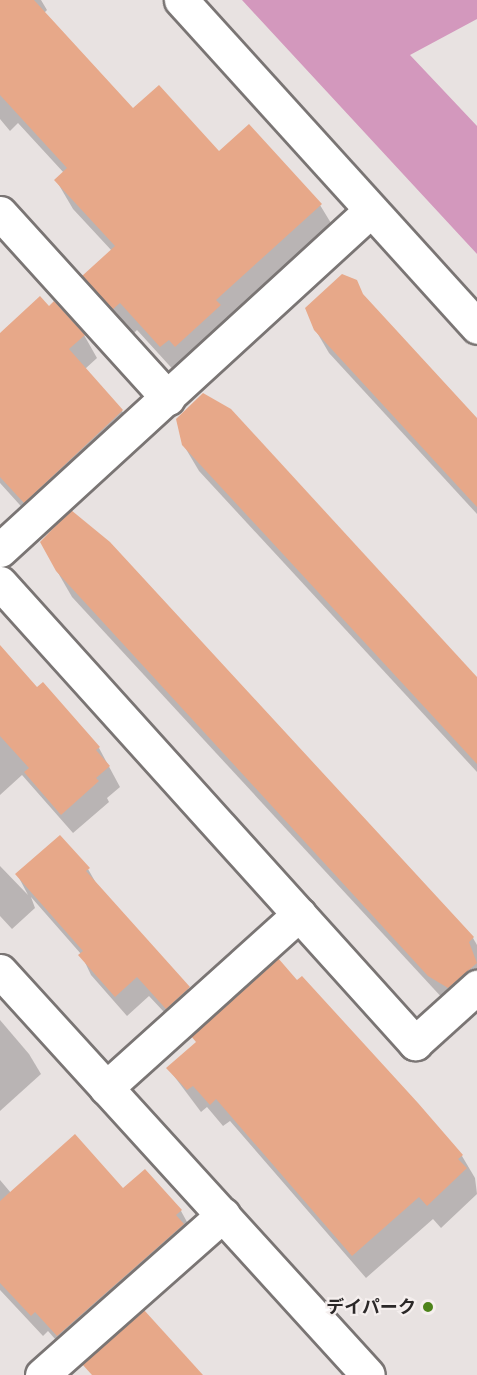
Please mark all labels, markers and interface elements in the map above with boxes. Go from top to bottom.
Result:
place label: デイパーク [326,1296,416,1318]
marker: デイパーク [421,1300,435,1314]

